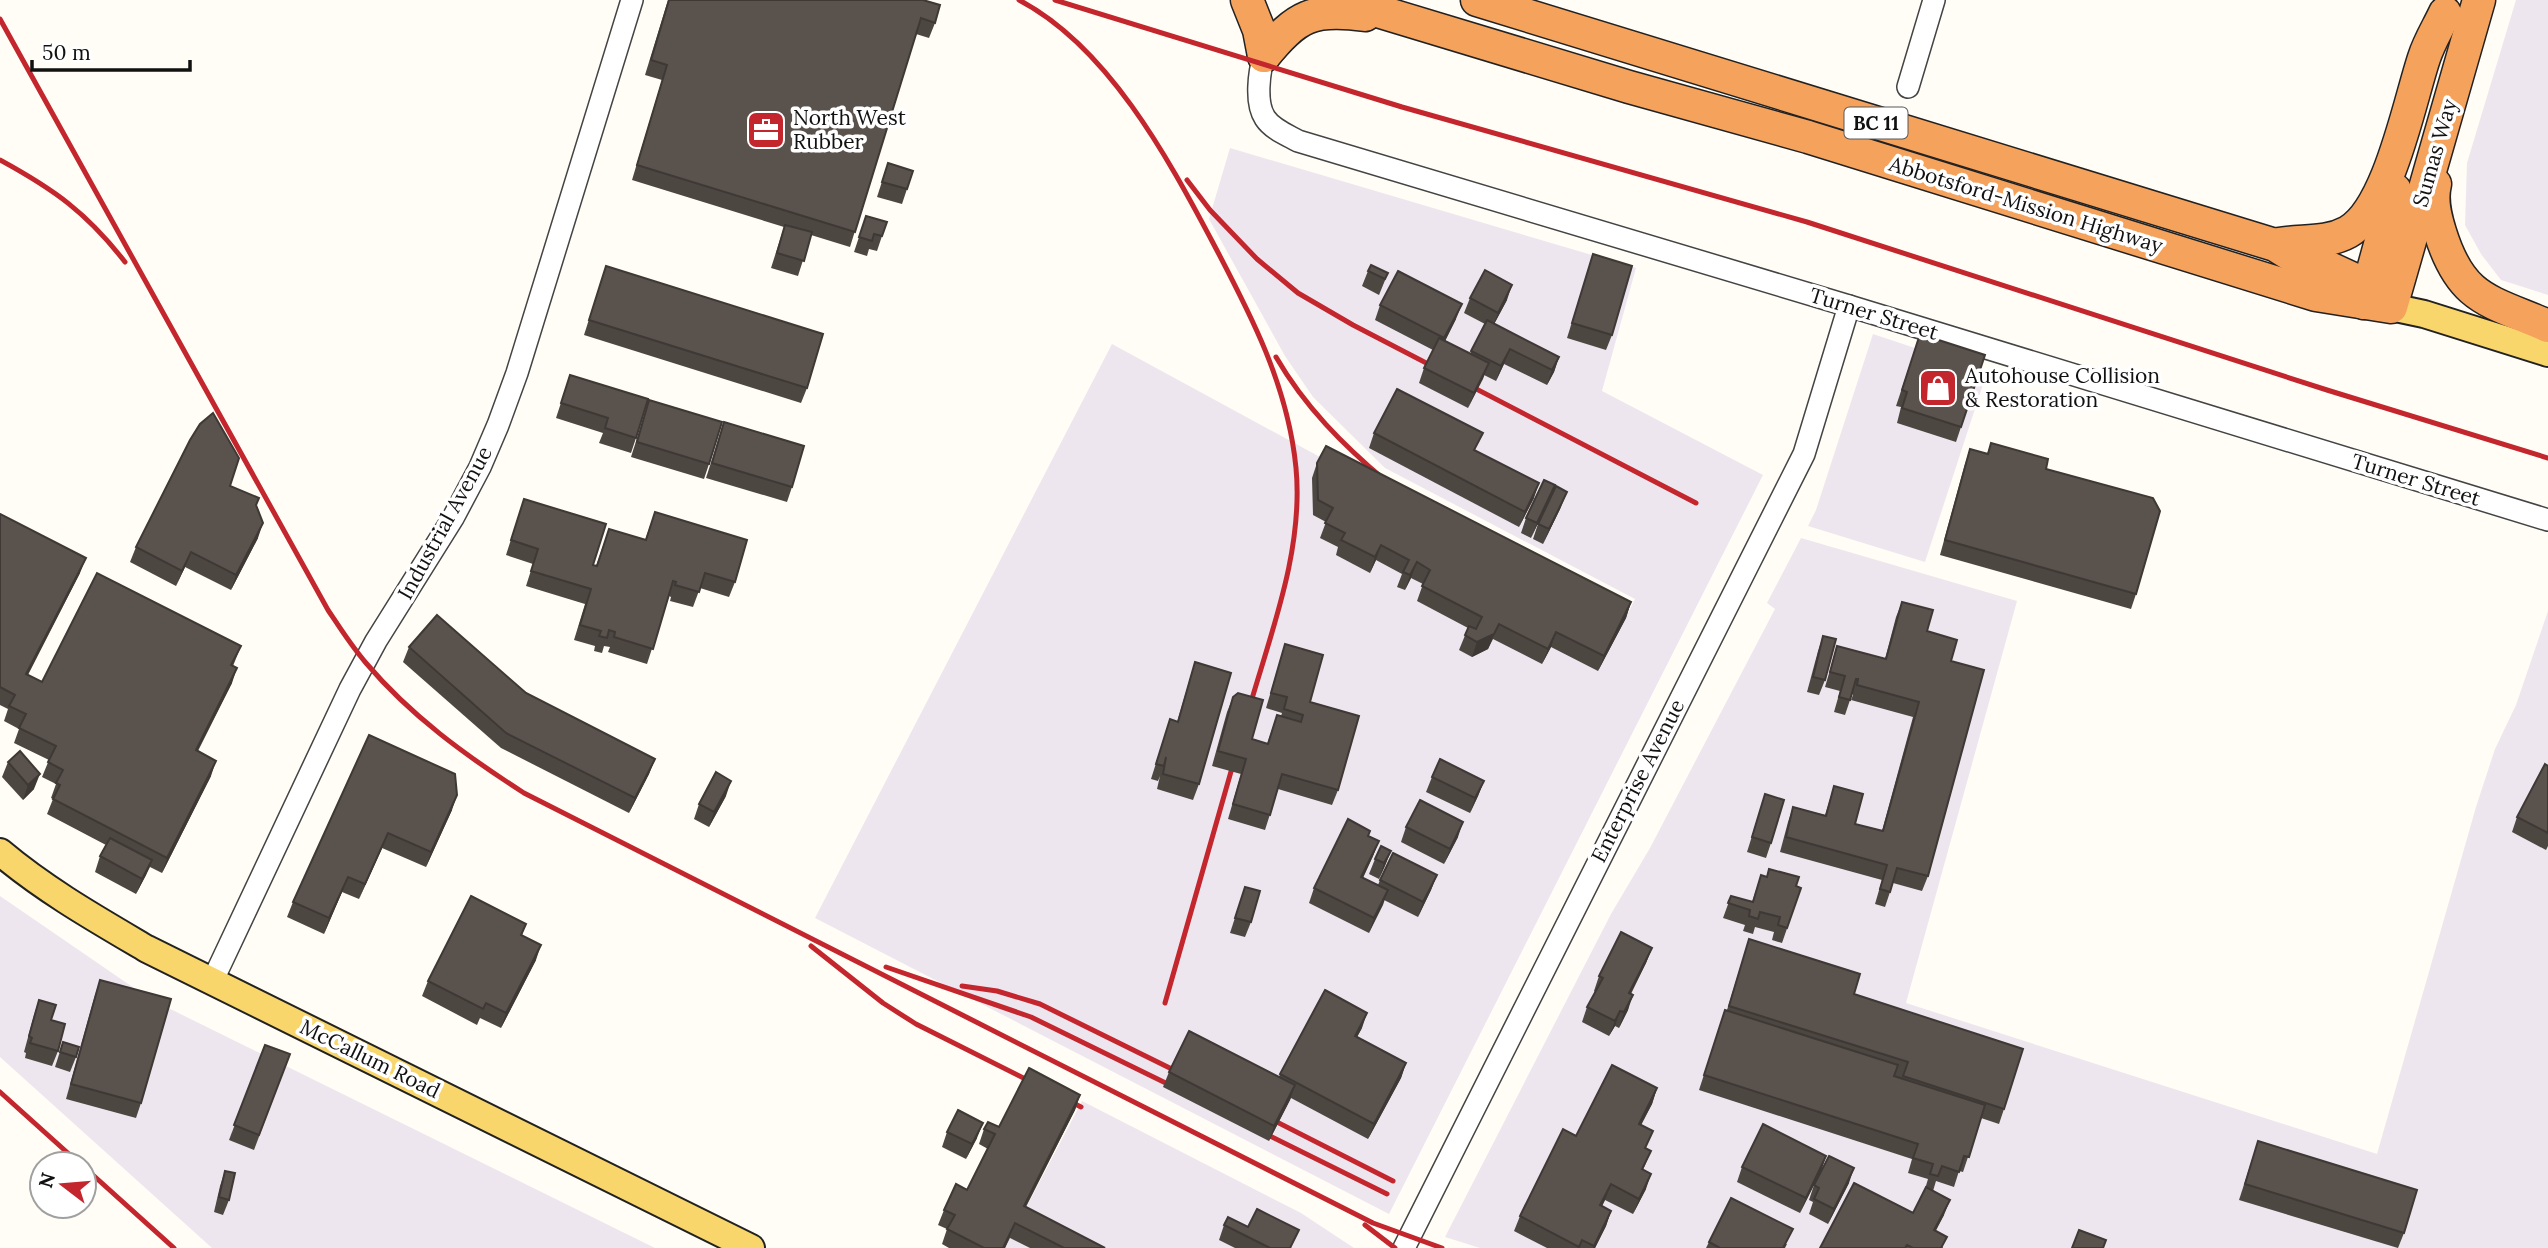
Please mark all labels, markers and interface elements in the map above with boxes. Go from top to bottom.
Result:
scale bar [32,28,189,72]
text: 50 m [42,39,91,66]
street label: Sumas Way [2406,96,2463,210]
place label: North West Rubber [793,104,907,155]
road number: BC 11 [1844,108,1908,139]
office icon: North West Rubber [745,109,787,151]
street label: Abbotsford-Mission Highway [1885,150,2166,259]
street label: Turner Street [1807,281,1943,346]
place label: Autohouse Collision & Restoration [1964,362,2160,413]
shop icon: Autohouse Collision & Restoration [1917,367,1959,409]
street label: Industrial Avenue [391,441,498,604]
street label: Turner Street [2349,447,2485,512]
street label: Enterprise Avenue [1585,695,1690,867]
street label: McCallum Road [296,1013,445,1104]
north arrow [28,1150,98,1220]
text: N [33,1170,60,1191]

